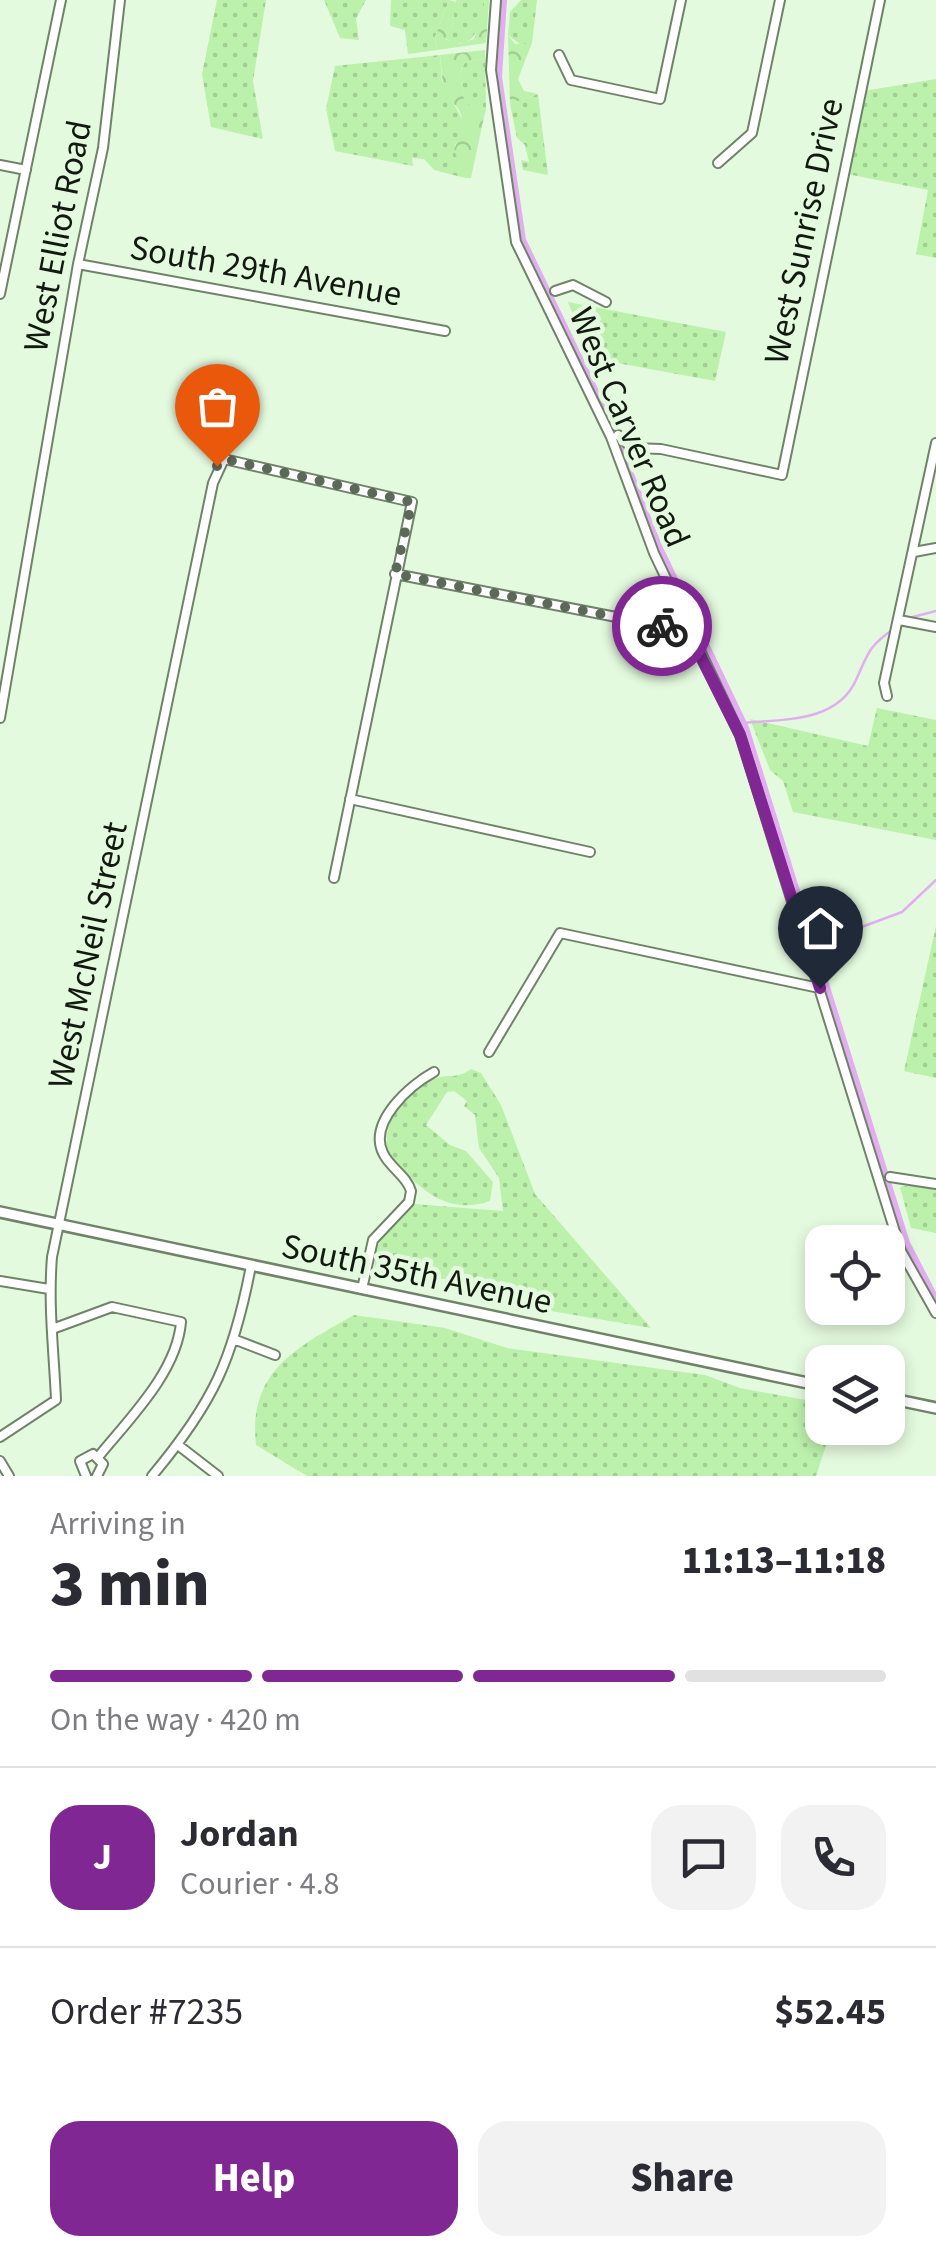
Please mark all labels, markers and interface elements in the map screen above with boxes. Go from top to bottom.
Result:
street label: West Sunrise Drive [751,94,857,369]
street label: West Elliot Road [11,116,105,356]
street label: South 29th Avenue [126,222,406,319]
street label: West Carver Road [556,300,702,555]
pin [175,364,260,467]
icon: bag [190,379,245,434]
courier [612,576,712,676]
icon: bike [635,599,690,654]
street label: West McNeil Street [35,817,141,1093]
pin [778,886,863,989]
icon: home [793,901,848,956]
street label: South 35th Avenue [277,1221,557,1327]
map controls [805,1225,905,1445]
button: locate [805,1225,905,1325]
button: layers [805,1345,905,1445]
text: Arriving in [50,1501,186,1547]
text: 11:13–11:18 [682,1534,886,1588]
text: 3 min [50,1538,210,1631]
text: On the way · 420 m [50,1697,301,1743]
button: chat [651,1805,756,1910]
button: phone [781,1805,886,1910]
text: Jordan [180,1807,299,1861]
text: J [93,1830,112,1884]
text: Courier · 4.8 [180,1861,340,1907]
text: Order #7235 [50,1985,243,2039]
text: $52.45 [774,1985,886,2039]
button: Help [50,2121,458,2236]
button: Share [478,2121,886,2236]

